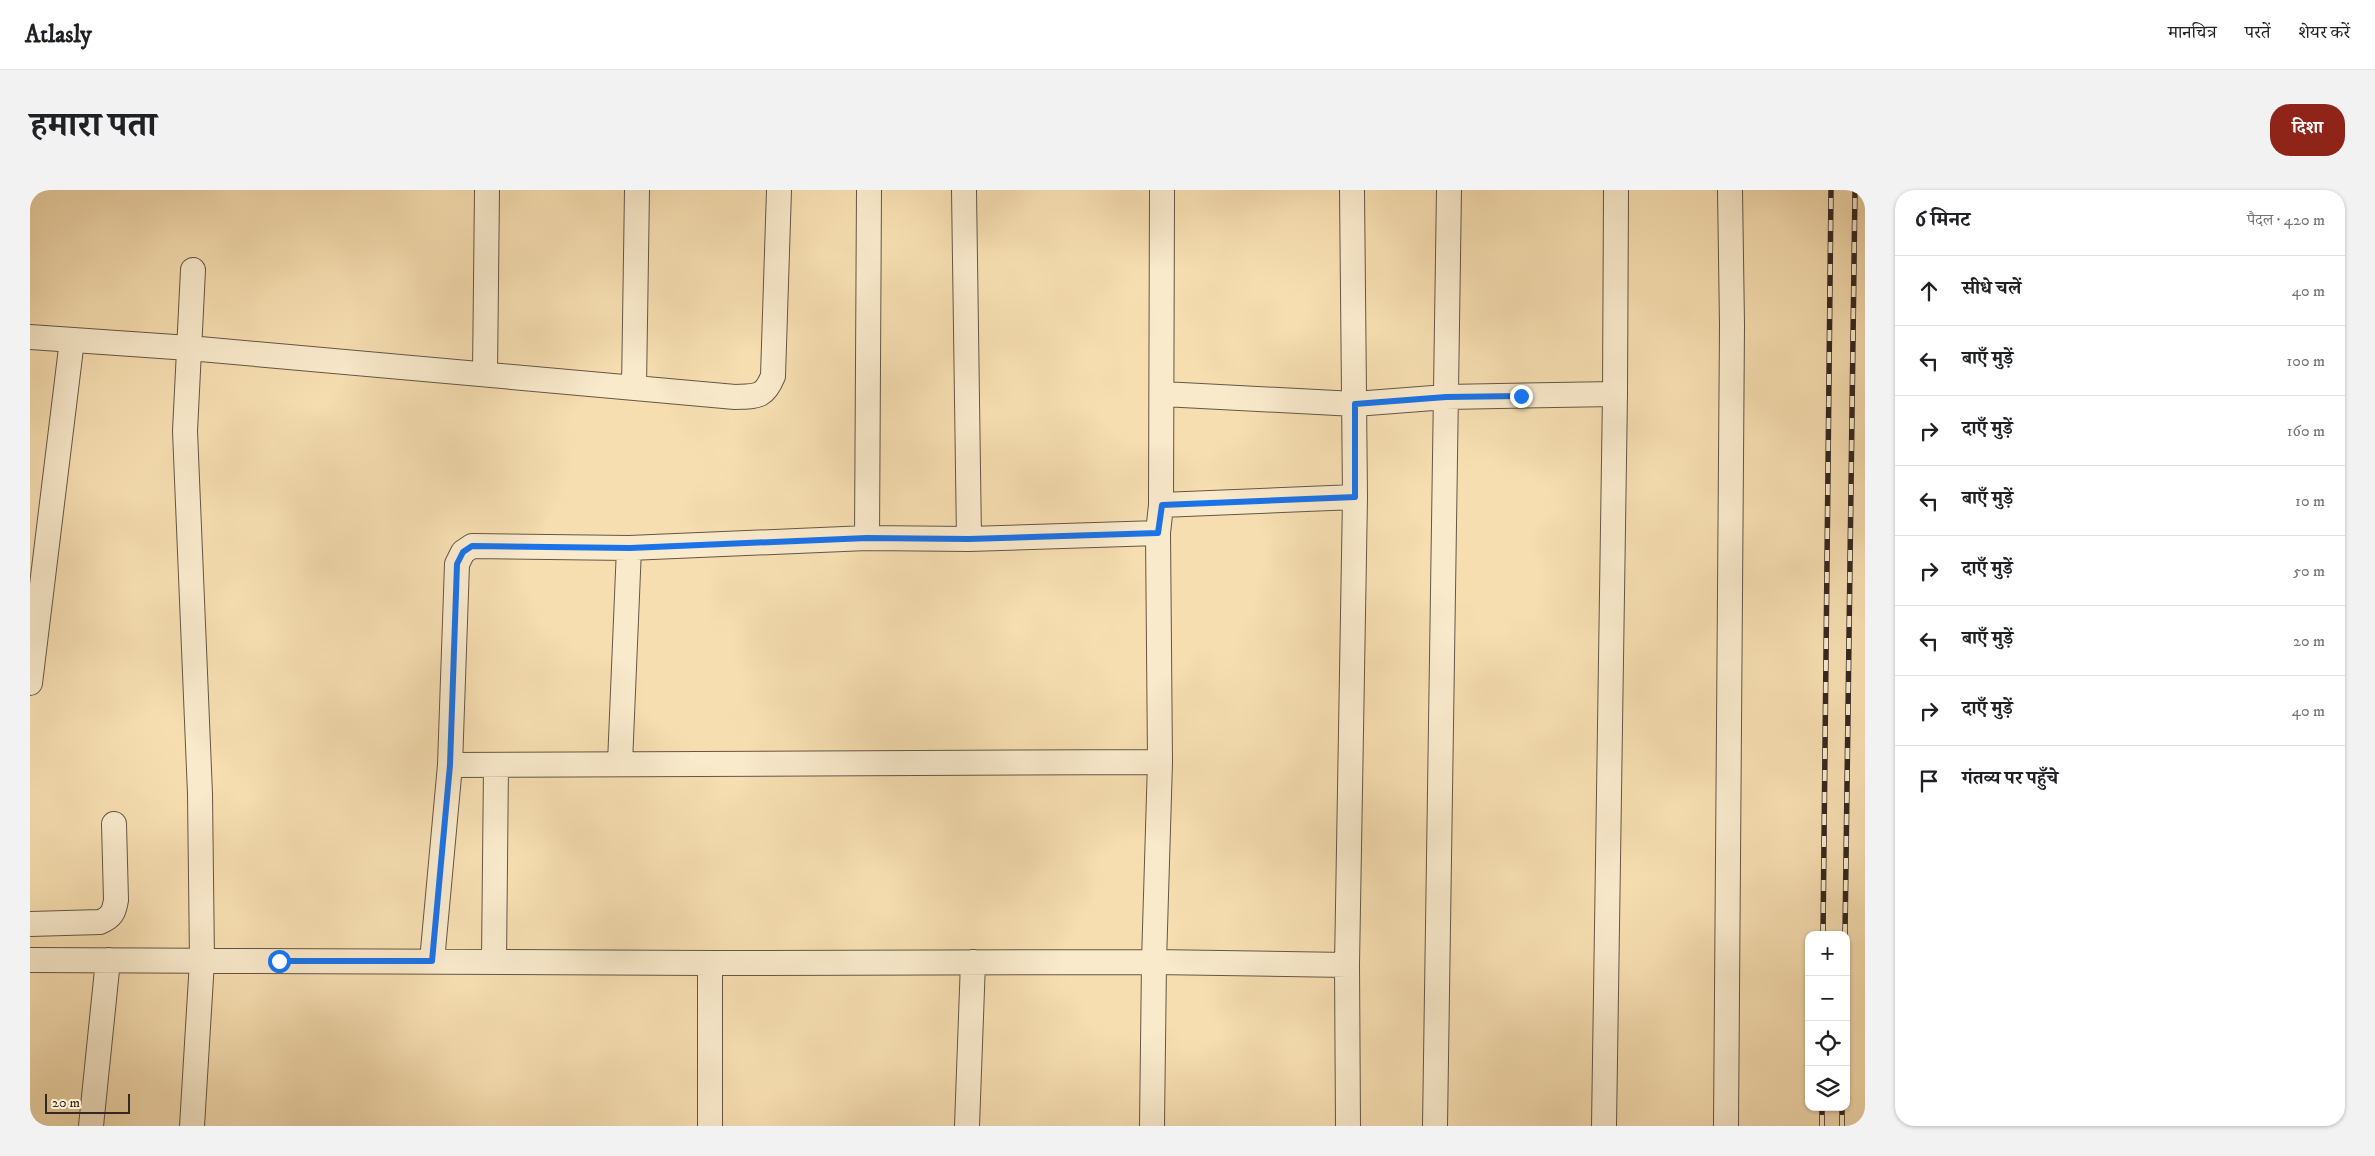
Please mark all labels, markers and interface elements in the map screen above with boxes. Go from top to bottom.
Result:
text: Atlasly [25,20,92,50]
text: मानचित्र [2168,22,2217,44]
text: परतें [2245,22,2270,44]
text: शेयर करें [2298,22,2350,44]
text: हमारा पता [30,104,157,148]
button: दिशा [2270,104,2345,156]
text: 6 मिनट [1915,207,1970,233]
text: पैदल · 420 m [2247,210,2325,230]
icon: ahead [1915,277,1943,305]
text: सीधे चलें [1962,277,2021,300]
text: 40 m [2292,281,2325,301]
icon: left [1915,347,1943,375]
text: बाएँ मुड़ें [1962,347,2013,370]
text: 100 m [2287,351,2325,371]
route end [1510,385,1533,408]
icon: right [1915,417,1943,445]
text: दाएँ मुड़ें [1962,417,2013,440]
text: 160 m [2287,421,2325,441]
icon: left [1915,487,1943,515]
text: बाएँ मुड़ें [1962,487,2013,510]
text: 10 m [2295,491,2325,511]
icon: right [1915,557,1943,585]
text: दाएँ मुड़ें [1962,557,2013,580]
text: 50 m [2293,561,2325,581]
icon: left [1915,627,1943,655]
text: बाएँ मुड़ें [1962,627,2013,650]
text: 20 m [2293,631,2325,651]
icon: right [1915,697,1943,725]
text: दाएँ मुड़ें [1962,697,2013,720]
text: 40 m [2292,701,2325,721]
icon: arrive [1915,767,1943,795]
text: गंतव्य पर पहुँचे [1962,767,2058,790]
map controls [1805,931,1850,1111]
button: + [1805,931,1850,976]
route start [268,950,291,973]
button: − [1805,976,1850,1021]
button: locate [1805,1021,1850,1066]
button: layers [1805,1066,1850,1111]
scale bar [45,1091,130,1114]
text: 20 m [52,1094,80,1112]

